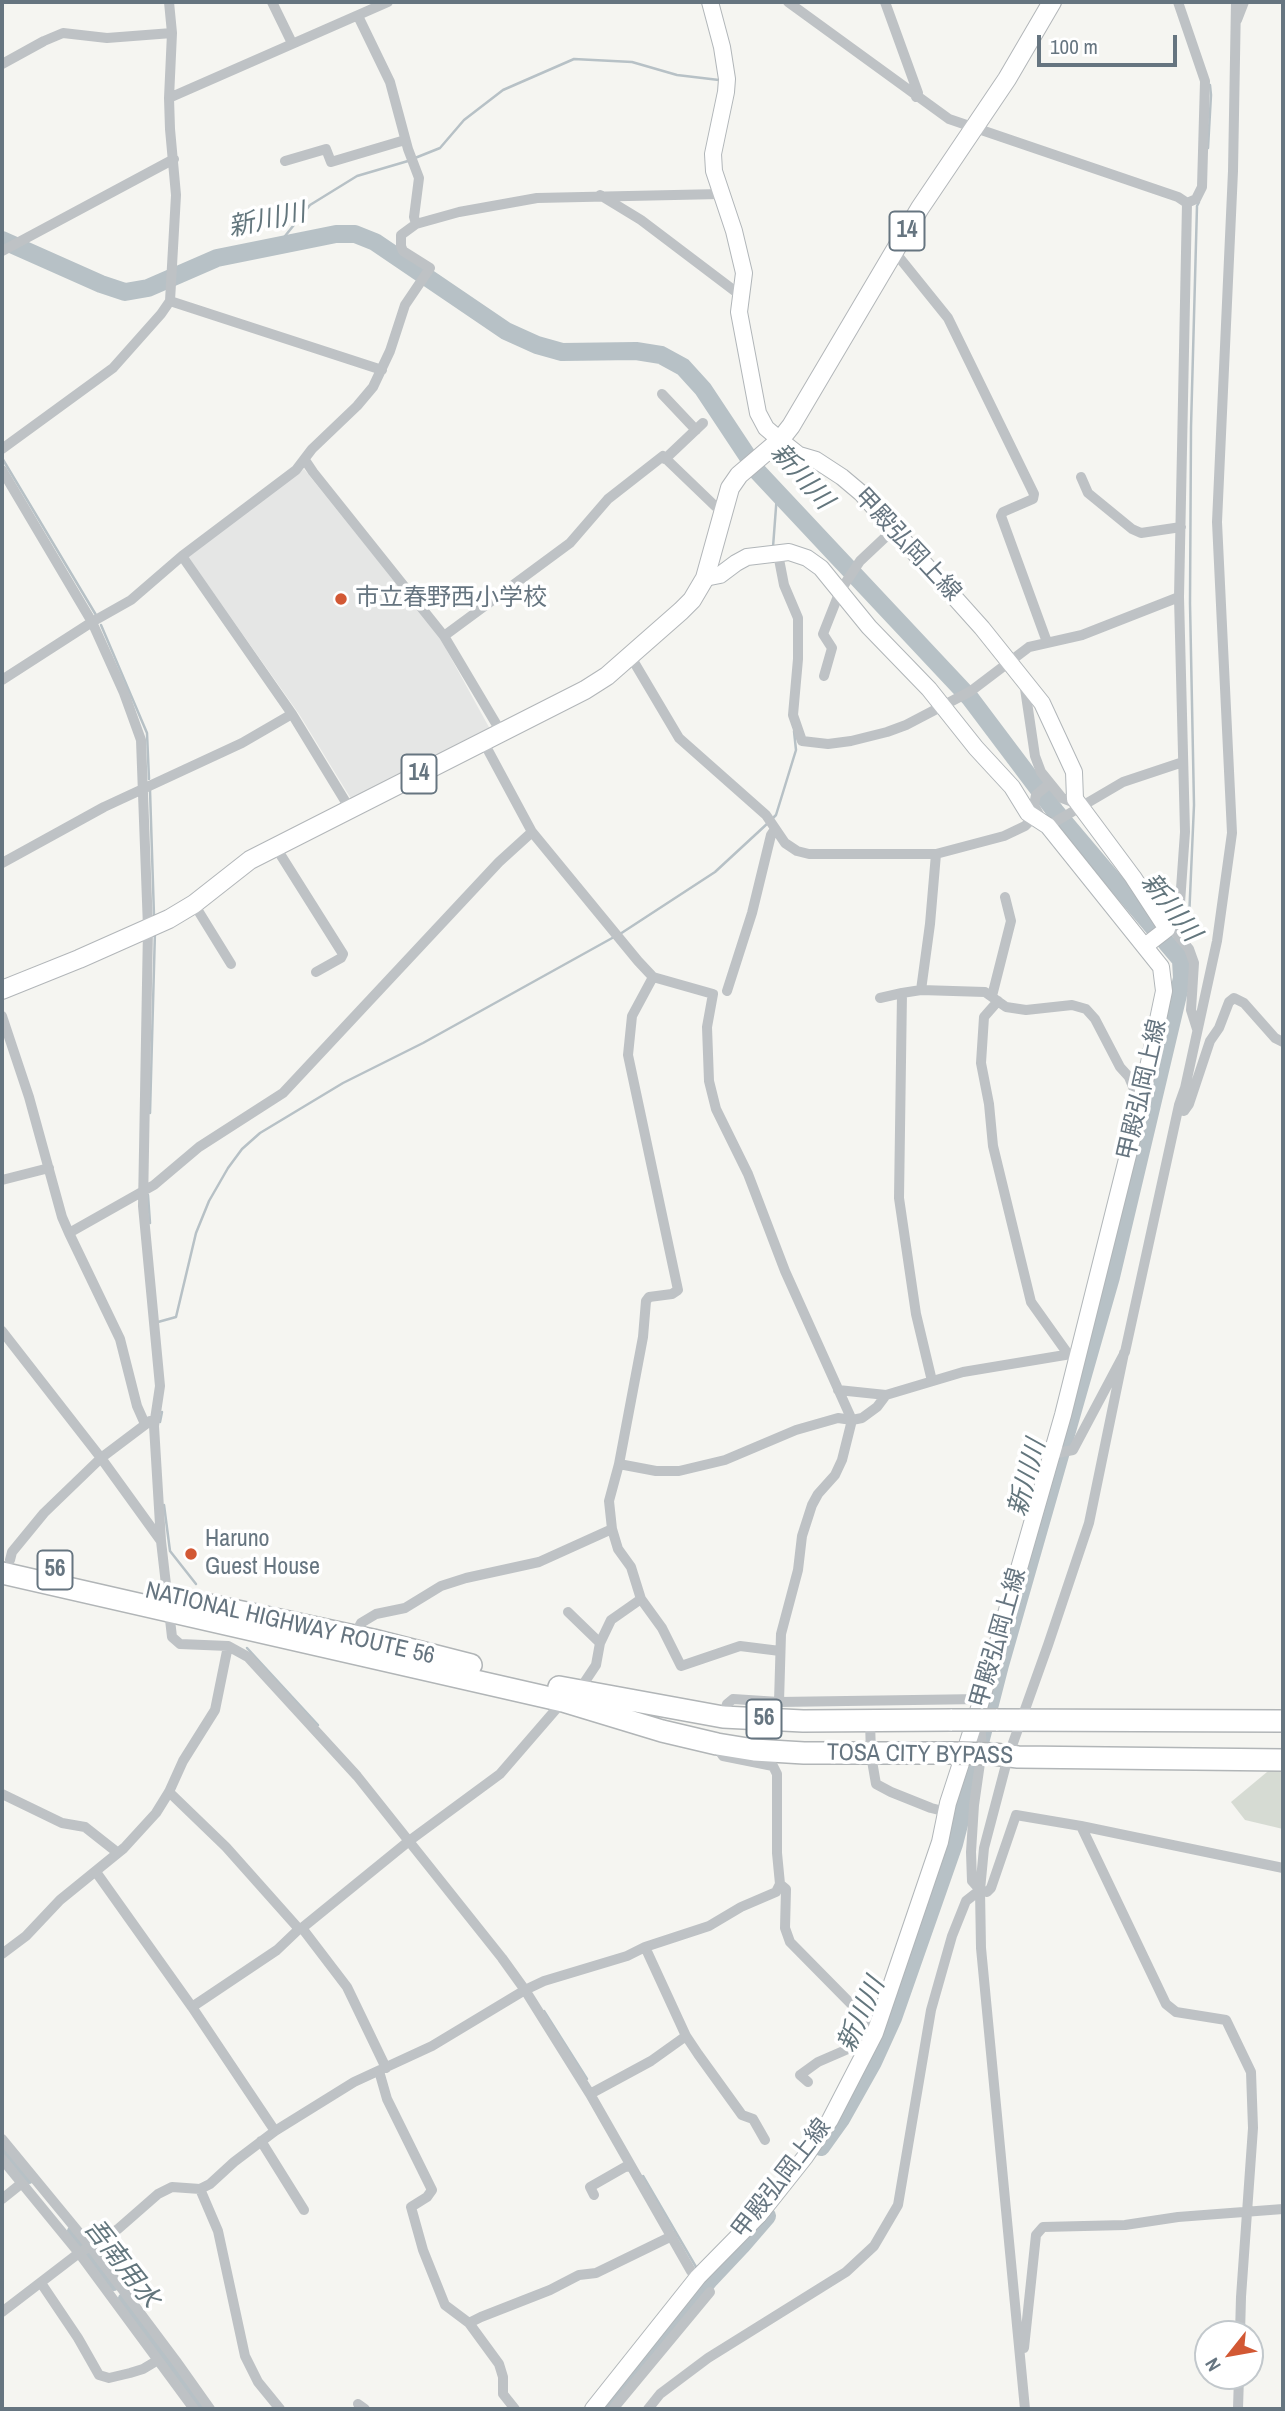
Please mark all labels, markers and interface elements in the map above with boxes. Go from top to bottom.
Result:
scale bar [1040,21,1180,65]
text: 100 m [1050,32,1098,61]
water label: 新川川 [226,198,308,244]
road number: 14 [890,212,925,250]
water label: 新川川 [763,438,839,516]
street label: 甲殿弘岡上線 [847,483,967,607]
place label: 市立春野西小学校 [355,585,547,613]
marker: 市立春野西小学校 [333,591,349,607]
road number: 14 [402,754,436,794]
water label: 新川川 [1134,868,1206,948]
street label: 甲殿弘岡上線 [1113,1017,1173,1163]
water label: 新川川 [1003,1436,1053,1520]
place label: Haruno Guest House [205,1526,320,1582]
marker: Haruno Guest House [183,1546,199,1562]
road number: 56 [38,1550,72,1590]
street label: 甲殿弘岡上線 [965,1565,1033,1711]
street label: NATIONAL HIGHWAY ROUTE 56 [143,1577,437,1671]
road number: 56 [746,1700,782,1738]
street label: TOSA CITY BYPASS [827,1739,1013,1771]
water label: 新川川 [832,1973,892,2057]
street label: 甲殿弘岡上線 [726,2113,838,2245]
water label: 吾南用水 [77,2213,165,2315]
north arrow [1194,2320,1264,2390]
text: N [1199,2353,1227,2376]

